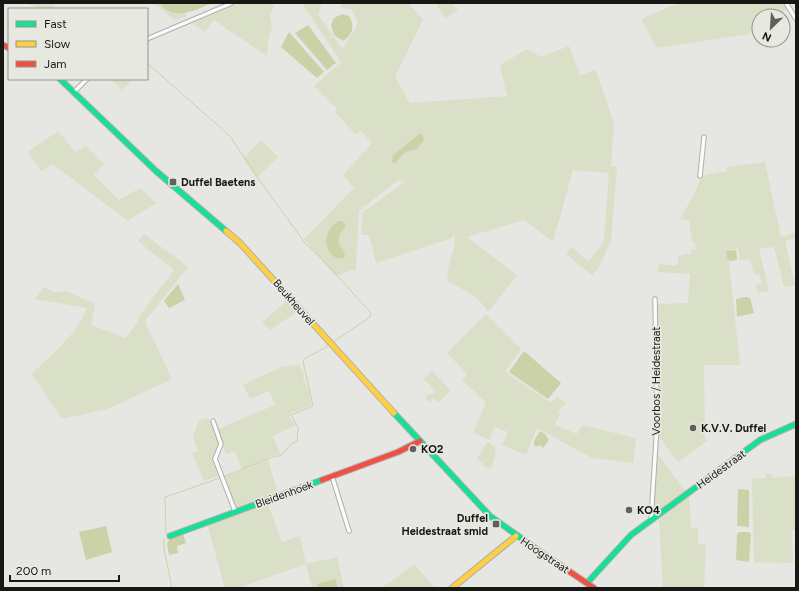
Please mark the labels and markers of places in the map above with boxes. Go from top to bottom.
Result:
place label: Duffel Baetens [181,176,255,189]
marker: Duffel Baetens [168,177,178,187]
place label: K.V.V. Duffel [701,422,767,435]
marker: K.V.V. Duffel [688,423,698,433]
place label: KO2 [421,443,443,456]
marker: KO2 [408,444,418,454]
place label: KO4 [637,504,660,517]
marker: KO4 [624,505,634,515]
place label: Duffel Heidestraat smid [402,512,488,538]
marker: Duffel Heidestraat smid [491,519,501,529]

